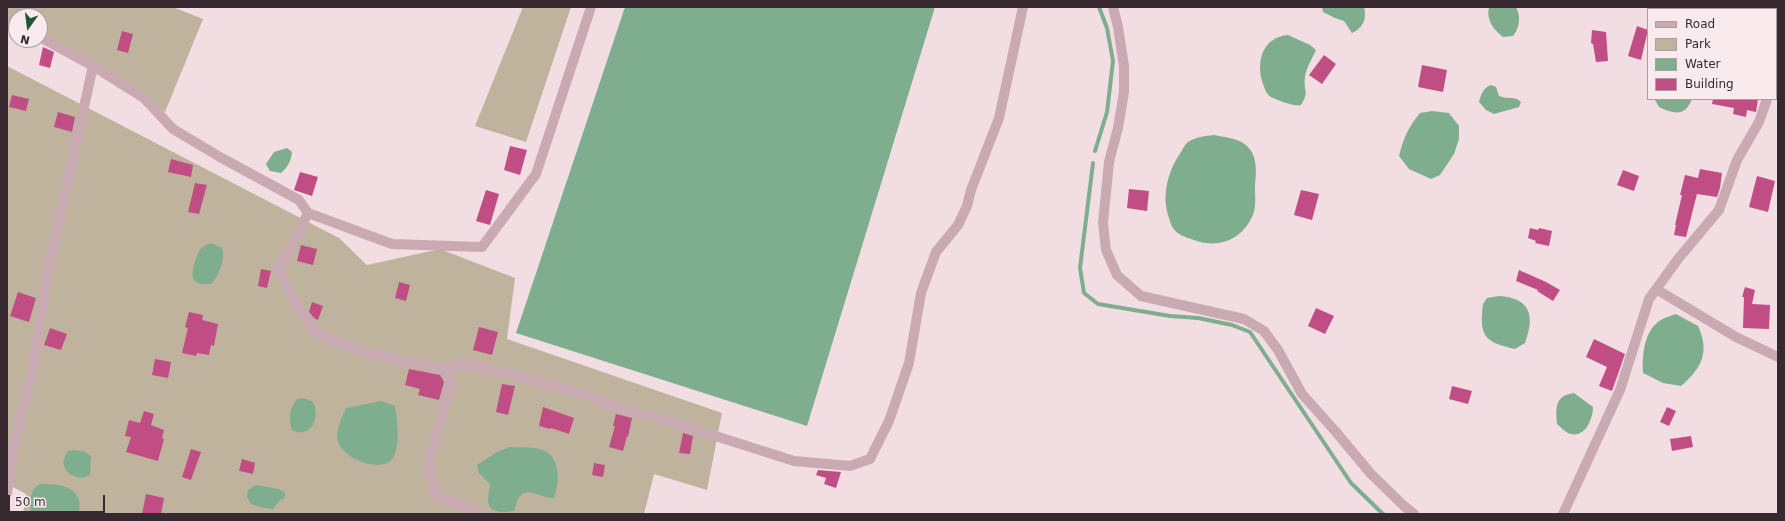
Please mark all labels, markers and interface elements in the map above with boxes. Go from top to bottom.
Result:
north arrow [8,8,48,48]
legend [1647,8,1777,100]
text: Road [1685,17,1715,31]
text: N [19,32,31,47]
text: Park [1685,37,1711,51]
text: Water [1685,57,1720,71]
text: Building [1685,77,1734,91]
scale bar [10,487,107,513]
text: 50 m [15,495,46,509]

